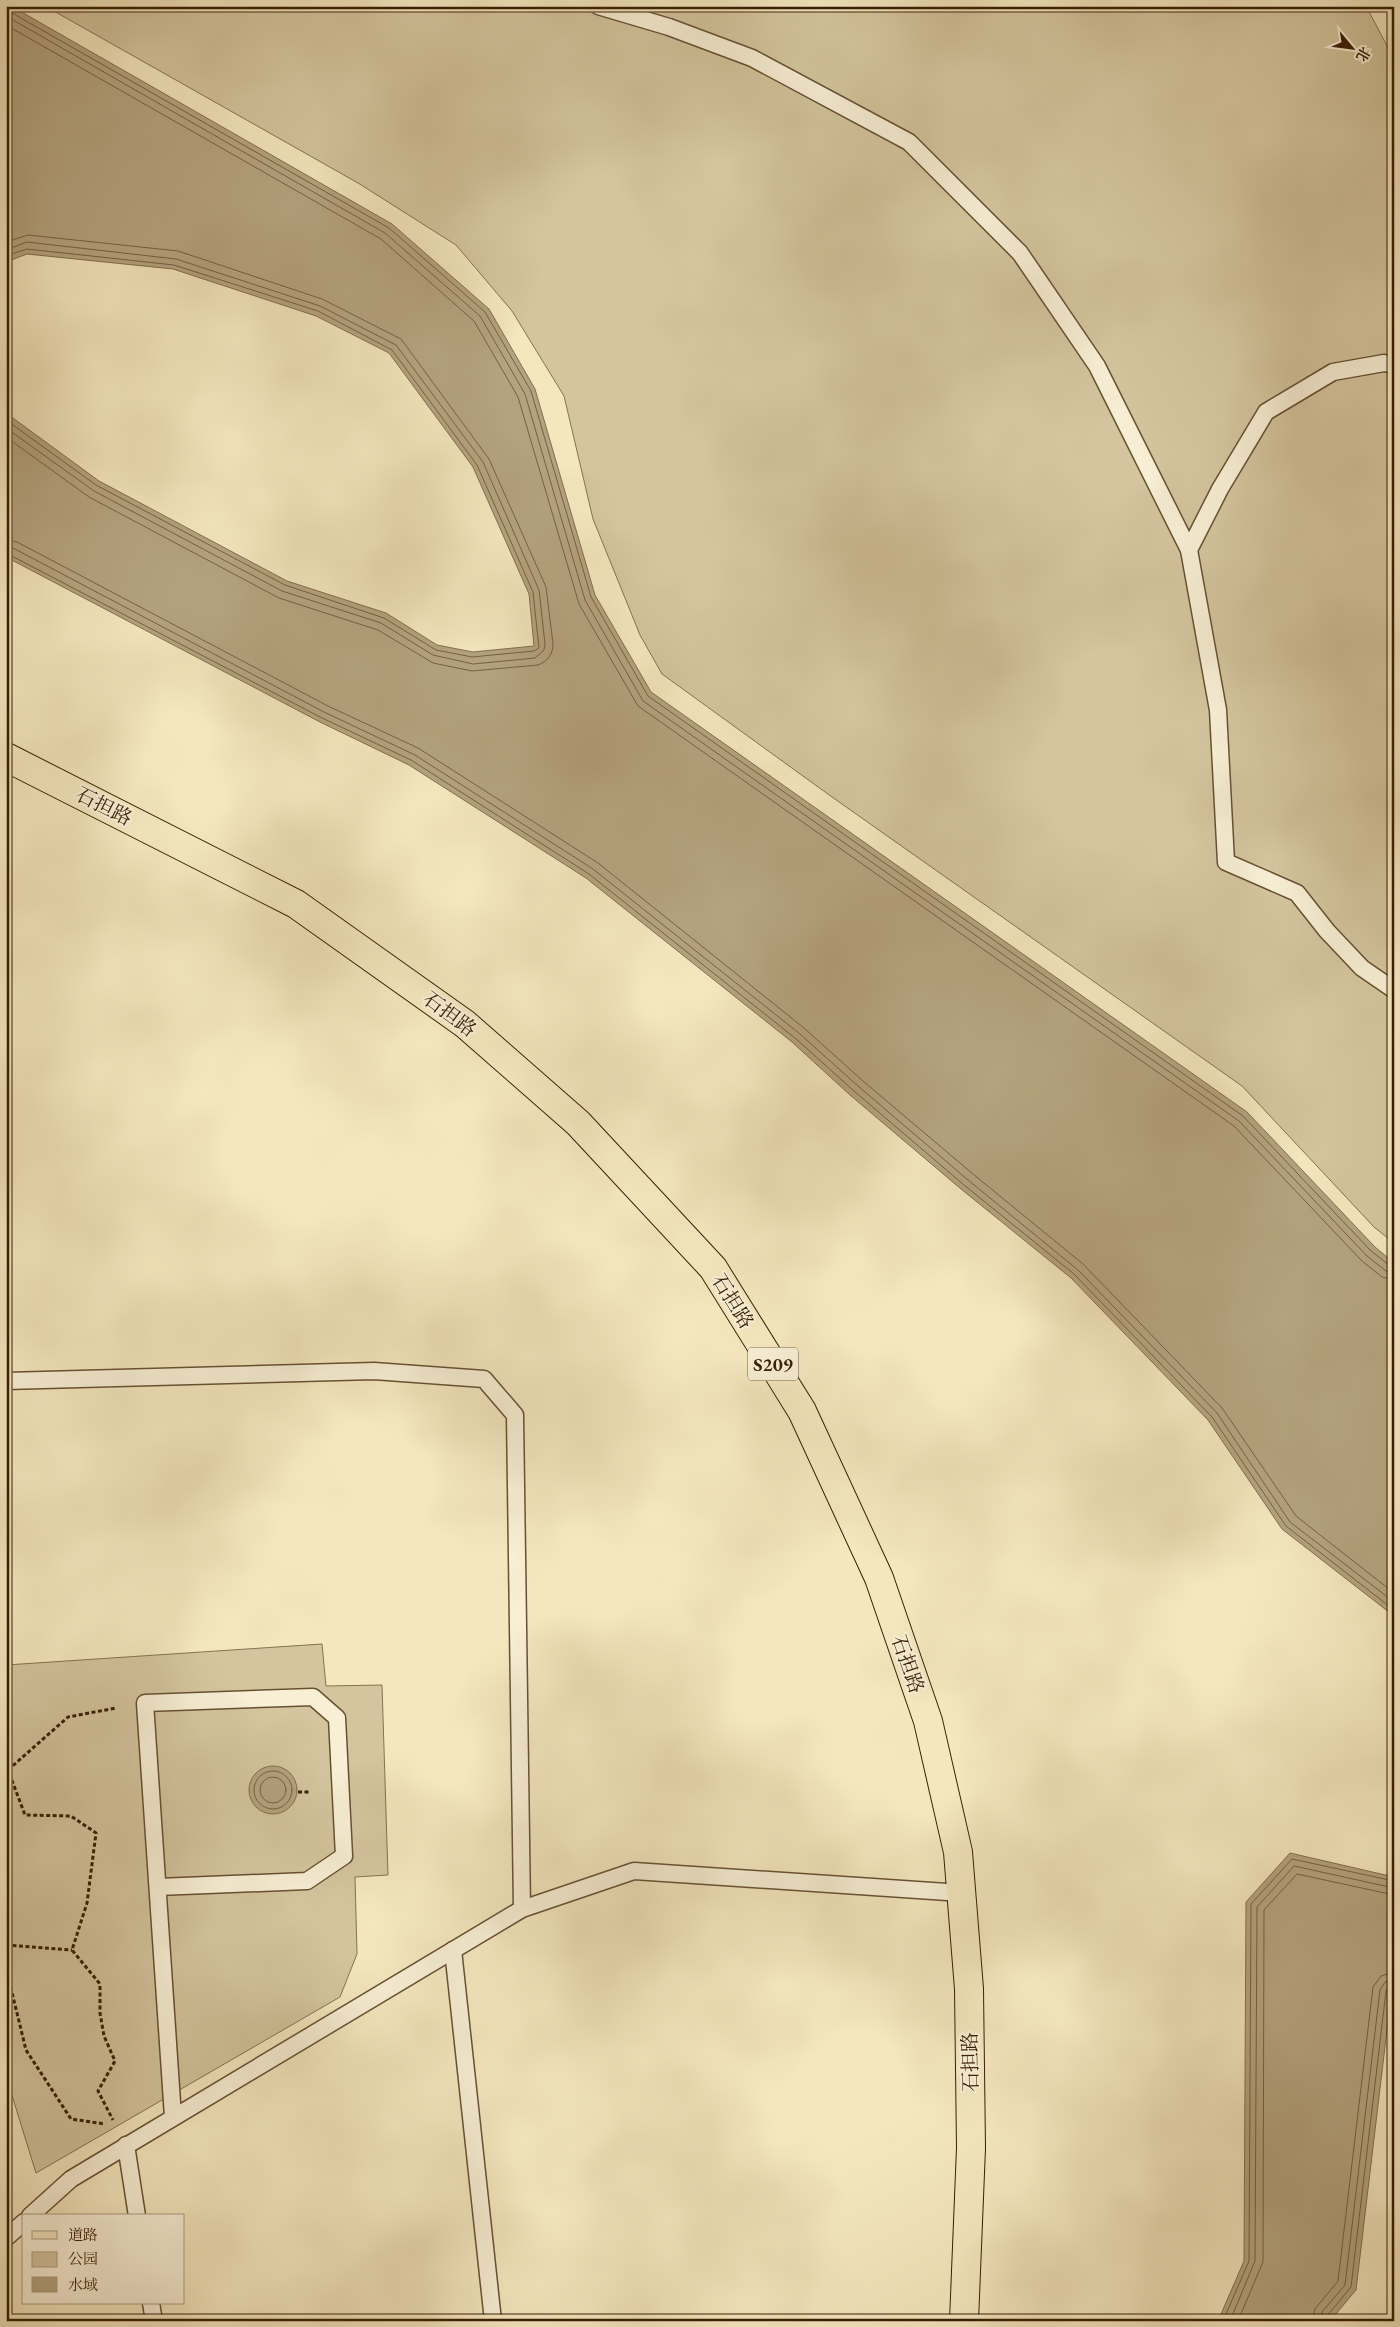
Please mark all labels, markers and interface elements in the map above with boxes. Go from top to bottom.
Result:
north arrow [1328,22,1378,72]
text: 北 [1352,44,1375,65]
street label: 石担路 [71,781,137,831]
street label: 石担路 [418,986,482,1042]
street label: 石担路 [706,1269,760,1333]
road number: S209 [748,1348,798,1380]
street label: 石担路 [886,1631,930,1697]
street label: 石担路 [956,2032,984,2092]
legend [22,2214,185,2304]
text: 道路 [68,2225,98,2244]
text: 公园 [68,2249,98,2268]
text: 水域 [68,2275,98,2294]

